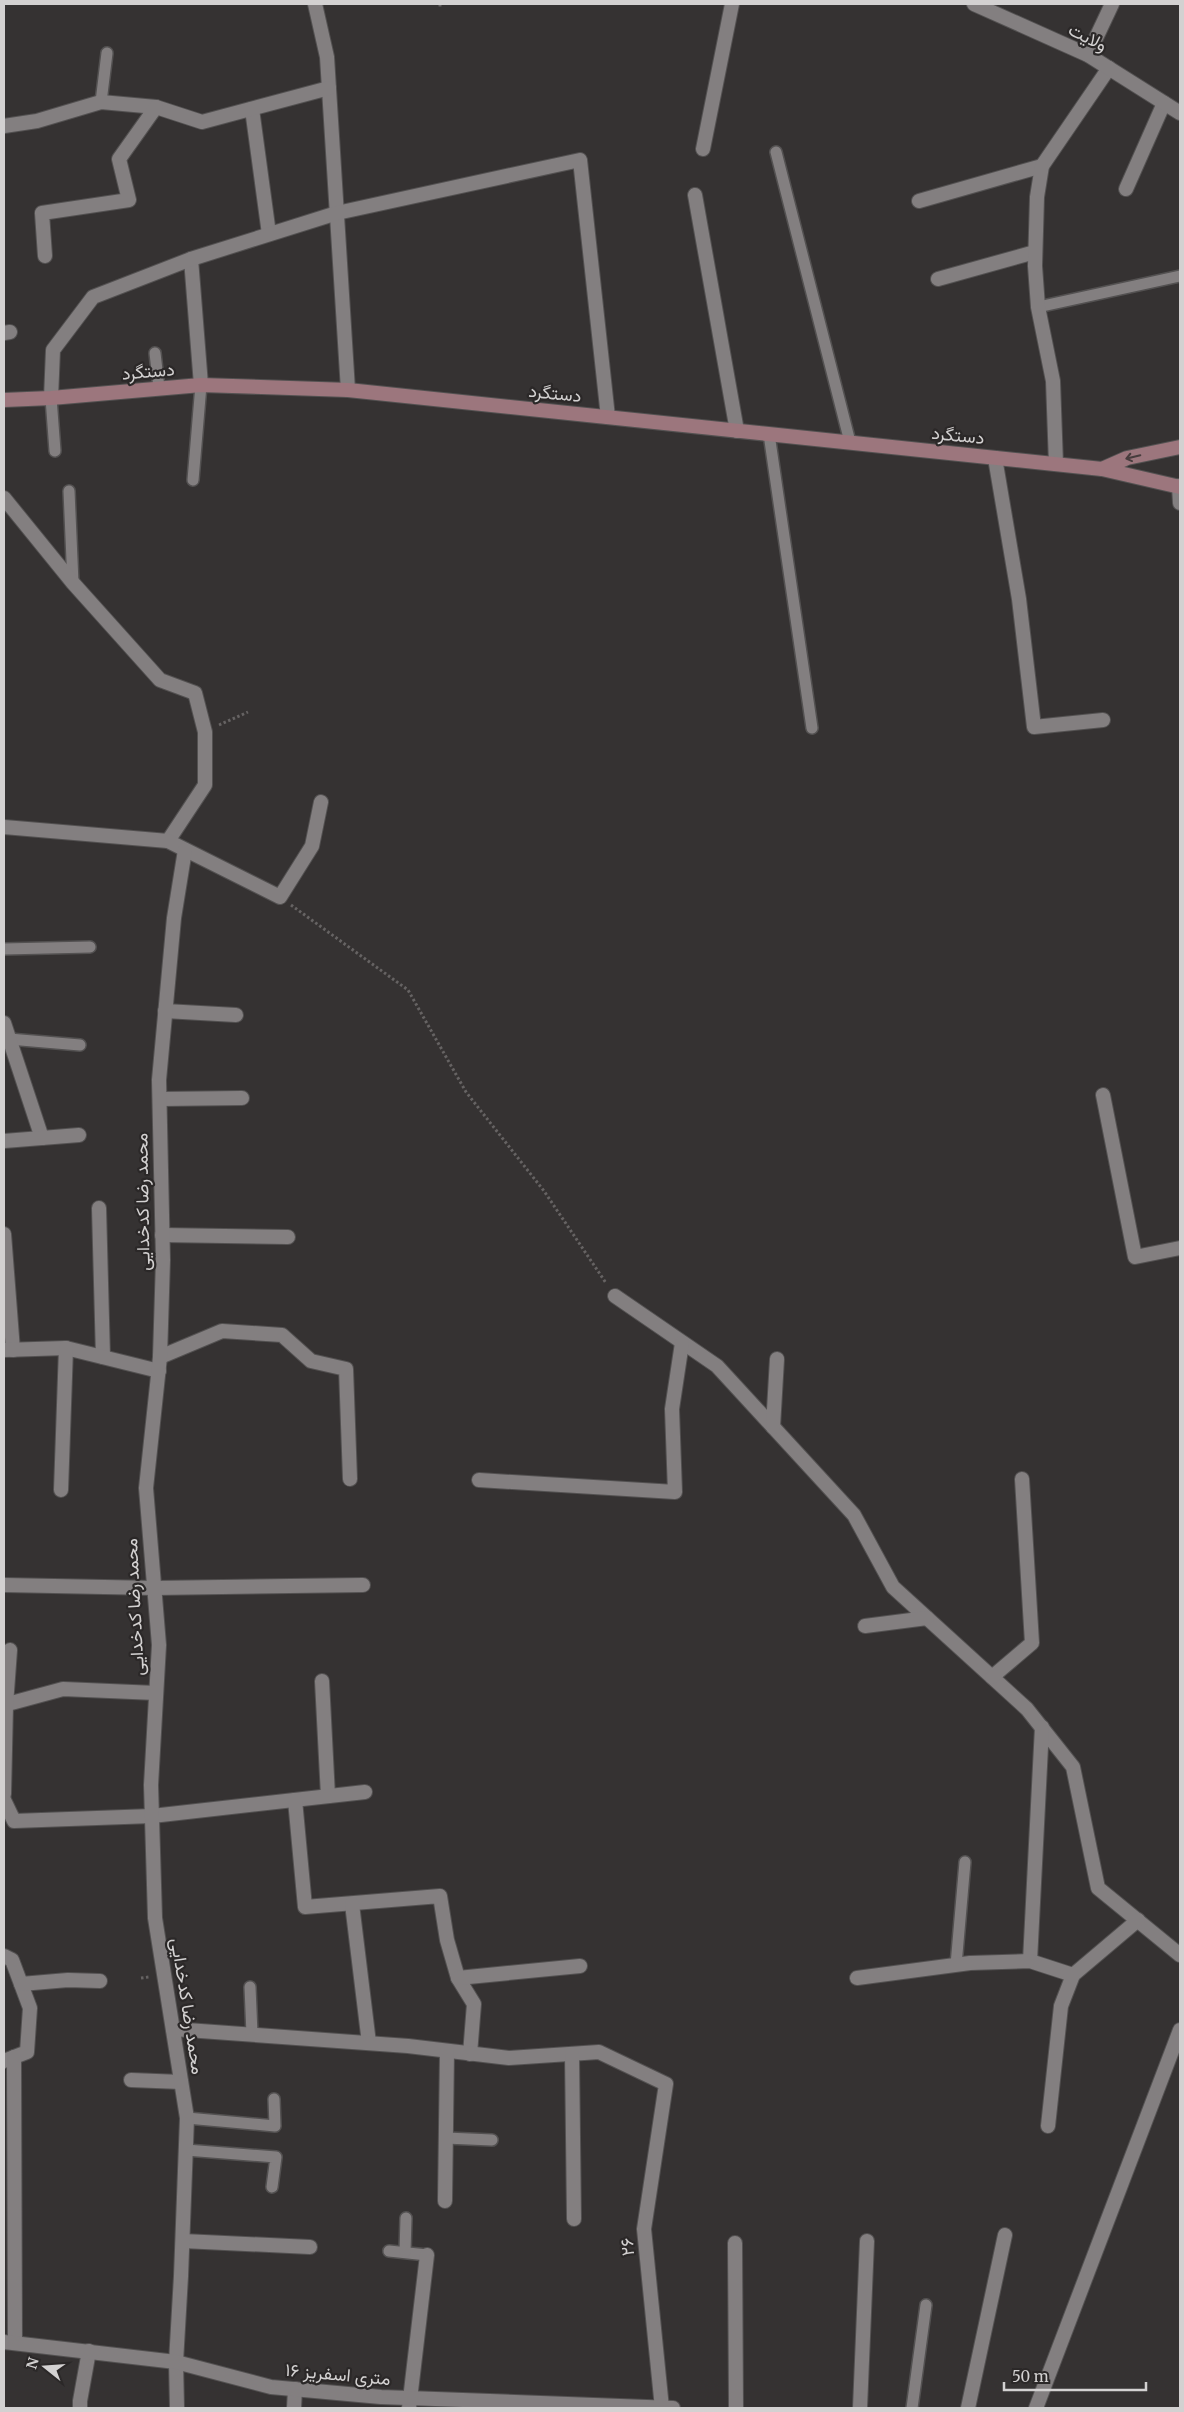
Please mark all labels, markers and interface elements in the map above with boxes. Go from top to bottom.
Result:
street label: ولایت [1065,18,1111,56]
street label: دستگرد [121,357,175,385]
street label: دستگرد [527,379,583,407]
street label: دستگرد [930,421,986,449]
one-way arrow [1125,453,1141,462]
street label: محمد رضا کدخدایی [129,1133,155,1271]
street label: محمد رضا کدخدایی [119,1538,149,1676]
street label: محمد رضا کدخدایی [166,1936,210,2076]
street label: ۲۶ [615,2237,639,2257]
north arrow [20,2342,70,2392]
text: N [22,2355,43,2371]
street label: ۱۶ متری اسفریز [284,2358,392,2390]
scale bar [1004,2360,1146,2392]
text: 50 m [1012,2367,1049,2386]

